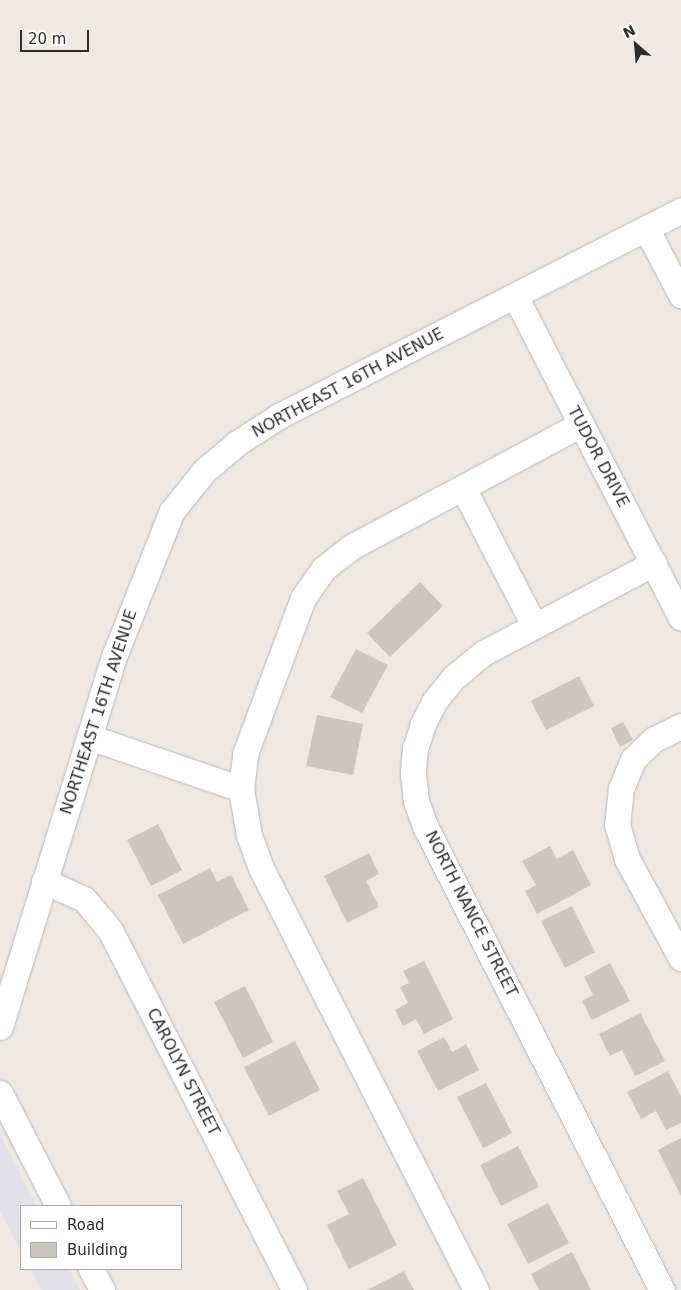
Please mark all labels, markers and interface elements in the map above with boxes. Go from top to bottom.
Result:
scale bar [22,20,91,52]
north arrow [611,20,661,70]
text: N [620,22,638,41]
text: 20 m [28,30,66,48]
street label: NORTHEAST 16TH AVENUE [249,324,447,442]
street label: TUDOR DRIVE [563,403,633,511]
street label: NORTHEAST 16TH AVENUE [57,607,141,817]
street label: NORTH NANCE STREET [421,828,521,1000]
street label: CAROLYN STREET [143,1005,223,1139]
legend [20,1205,182,1270]
text: Road [67,1216,105,1234]
text: Building [67,1241,128,1259]

